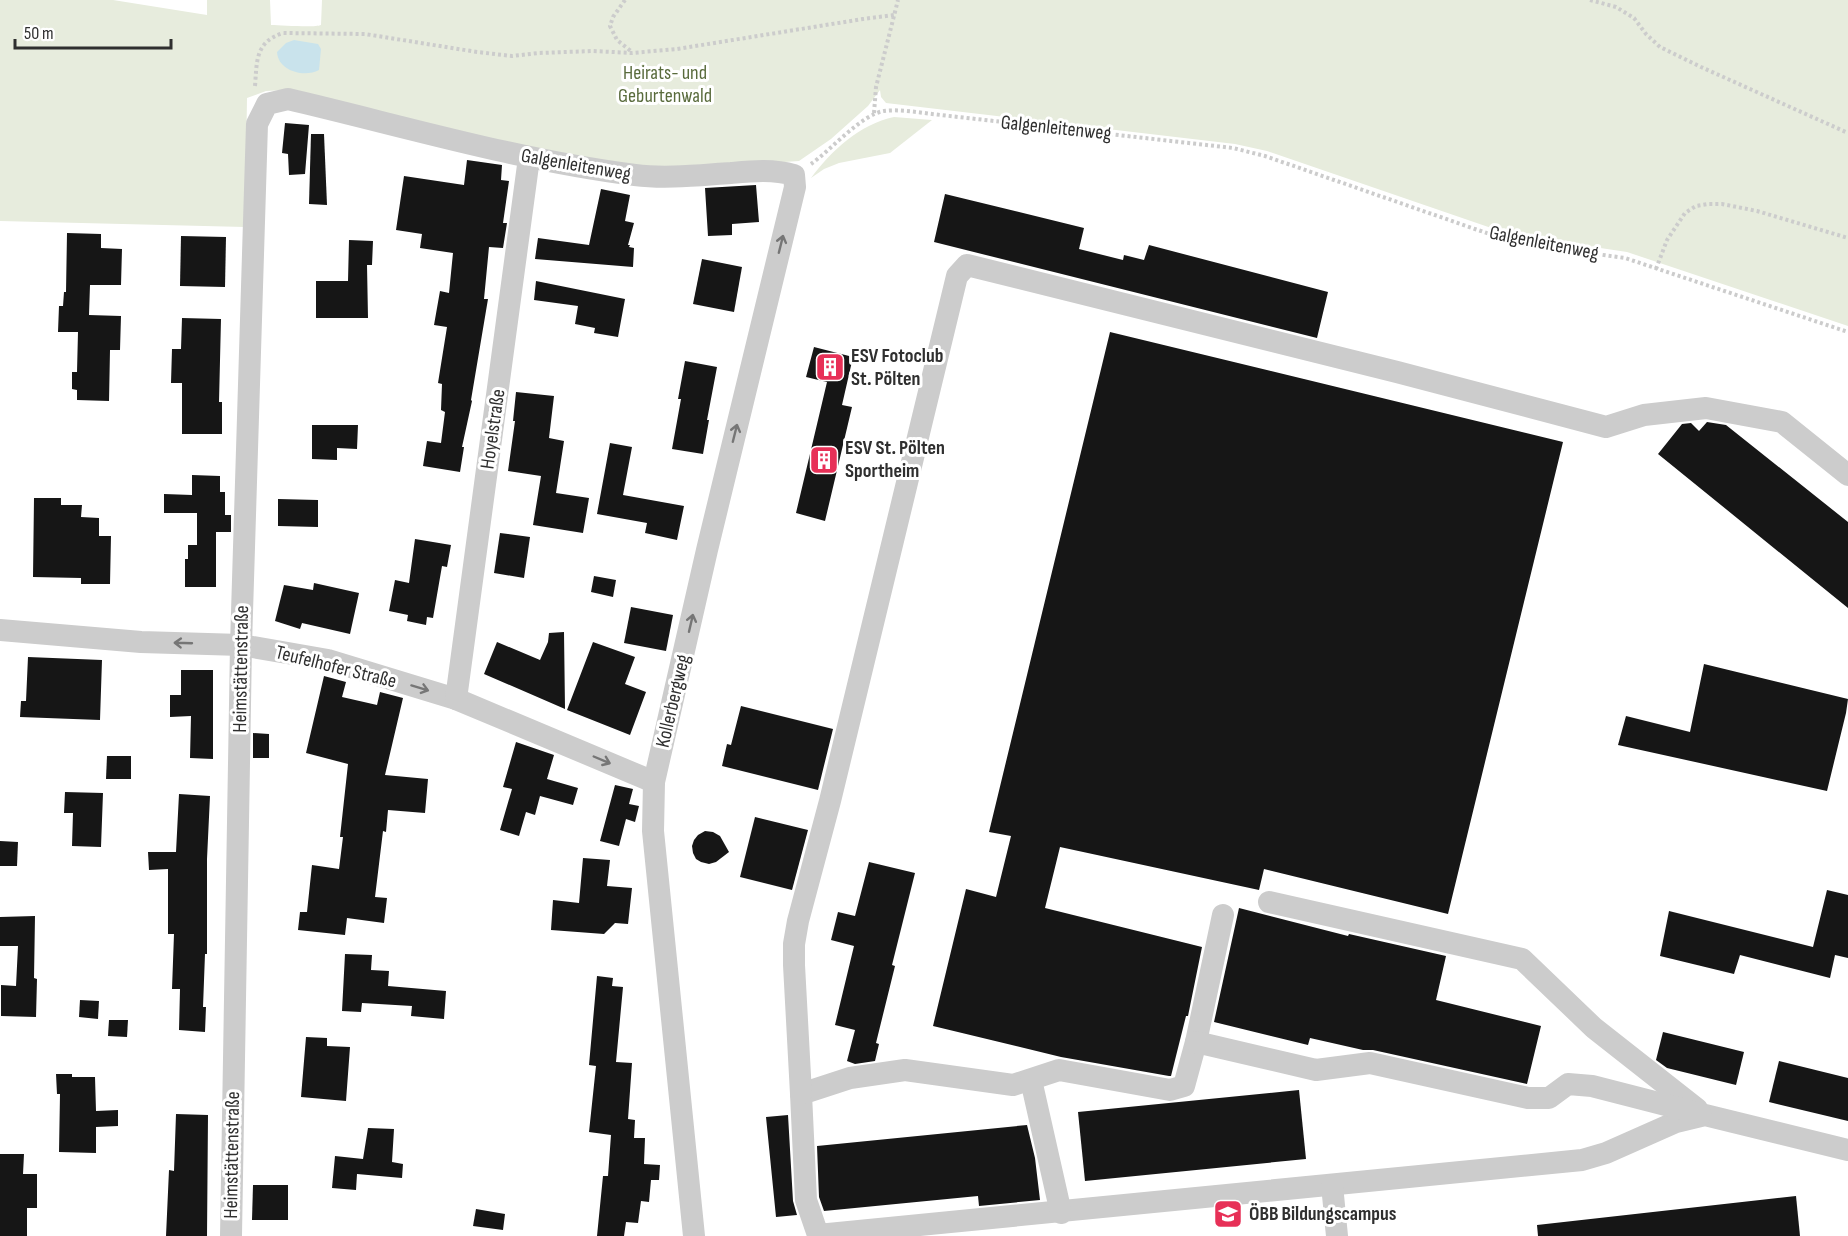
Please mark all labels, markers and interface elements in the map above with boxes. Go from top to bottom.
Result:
scale bar [15,12,171,50]
text: 50 m [24,23,54,44]
park label: Heirats- und Geburtenwald [618,61,712,108]
street label: Galgenleitenweg [1000,110,1112,146]
street label: Galgenleitenweg [519,144,633,186]
street label: Galgenleitenweg [1487,221,1601,265]
one-way arrow [776,234,788,253]
place label: ESV Fotoclub St. Pölten [851,344,943,391]
building icon: ESV Fotoclub St. Pölten [814,351,846,383]
street label: Hoyelstraße [476,387,510,471]
one-way arrow [730,424,742,443]
place label: ESV St. Pölten Sportheim [845,436,945,483]
building icon: ESV St. Pölten Sportheim [808,444,840,476]
street label: Heimstättenstraße [228,605,254,733]
one-way arrow [685,614,697,633]
one-way arrow [173,637,193,649]
street label: Teufelhofer Straße [273,640,399,694]
street label: Kollerbergweg [651,652,695,750]
one-way arrow [411,683,430,694]
one-way arrow [592,755,610,766]
street label: Heimstättenstraße [219,1091,245,1219]
school or university icon: ÖBB Bildungscampus [1212,1198,1244,1230]
place label: ÖBB Bildungscampus [1249,1202,1397,1226]

